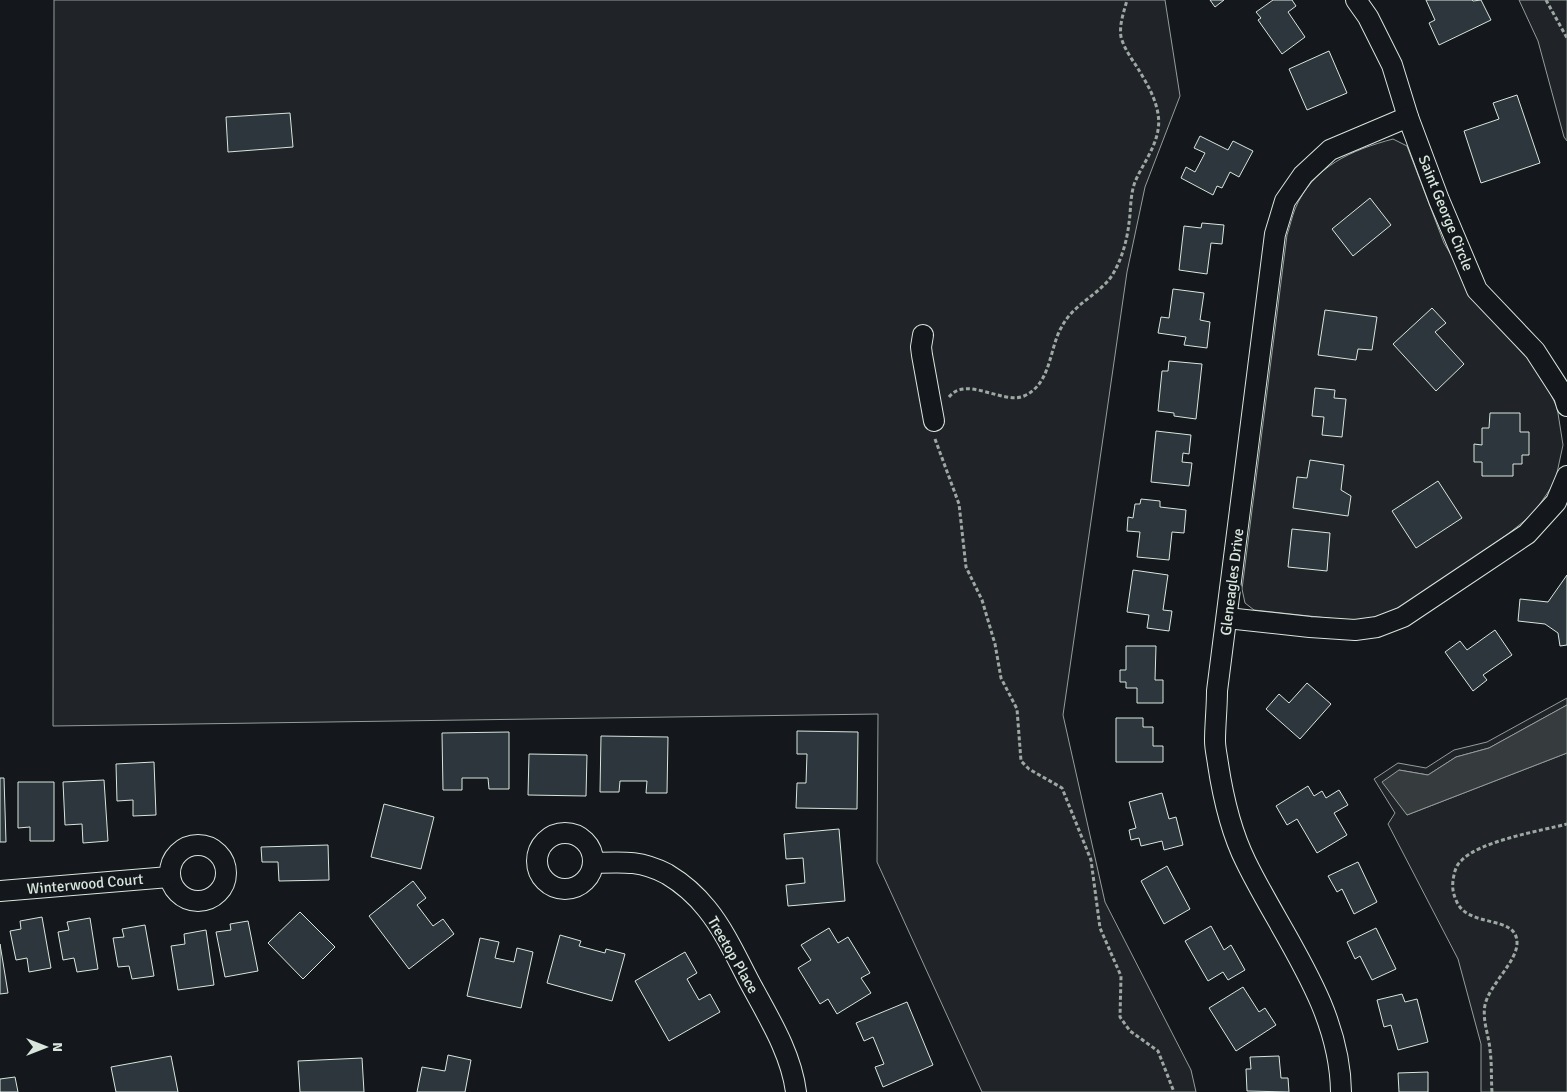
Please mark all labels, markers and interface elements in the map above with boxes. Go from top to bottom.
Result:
street label: Saint George Circle [1415,153,1477,273]
street label: Gleneagles Drive [1217,527,1247,637]
street label: Winterwood Court [26,870,144,898]
street label: Treetop Place [704,913,762,997]
north arrow [20,1022,70,1072]
text: N [49,1042,66,1052]

